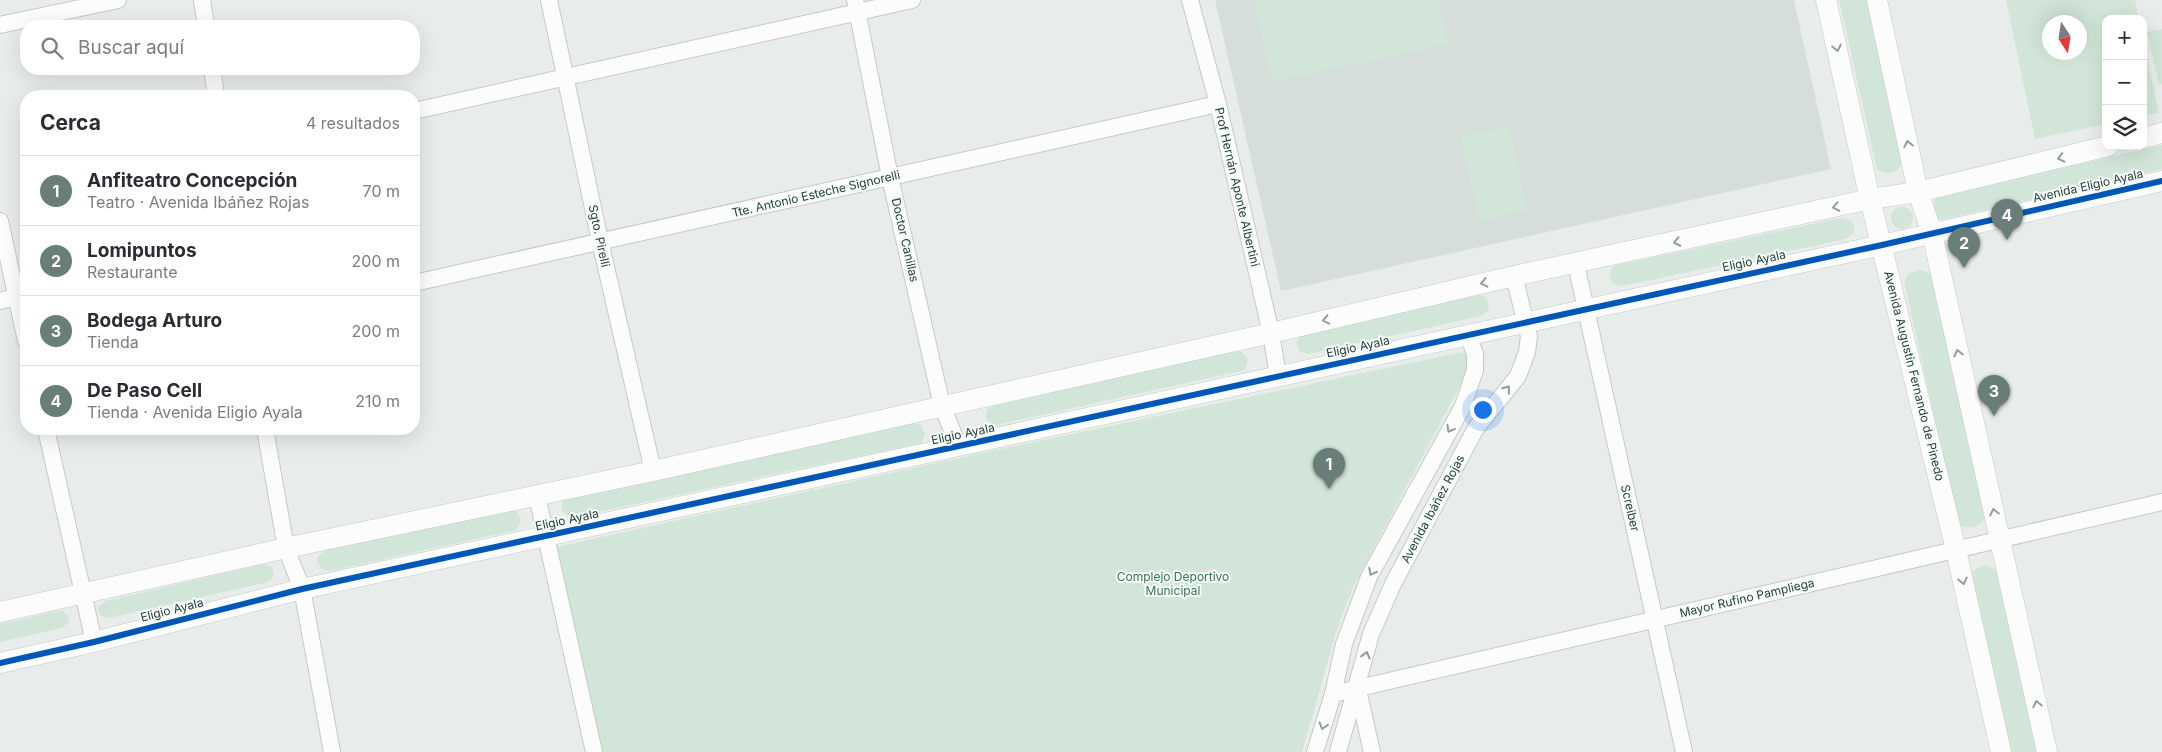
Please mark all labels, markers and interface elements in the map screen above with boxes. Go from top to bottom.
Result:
north arrow [2042,15,2087,60]
map controls [2102,15,2147,150]
button: + [2102,15,2147,60]
search box [20,20,420,75]
icon: search [38,34,66,62]
text: Buscar aquí [78,36,184,59]
one-way arrow [1831,43,1841,52]
button: − [2102,60,2147,105]
button: layers [2102,105,2147,150]
street label: Prof Hernán Aponte Albertini [1212,106,1263,268]
text: Cerca [40,110,101,135]
text: 4 resultados [306,113,400,133]
one-way arrow [1903,140,1914,148]
one-way arrow [2057,152,2066,163]
street label: Avenida Eligio Ayala [2031,166,2145,206]
street label: Tte. Antonio Esteche Signorelli [730,167,901,220]
text: Anfiteatro Concepción [87,169,297,192]
text: 1 [53,181,59,201]
text: 70 m [363,181,400,201]
text: Teatro · Avenida Ibáñez Rojas [87,192,309,212]
street label: Doctor Canillas [889,196,922,283]
pin: 4 [1991,199,2023,240]
one-way arrow [1832,201,1841,212]
street label: Sgto. Pirelli [586,203,613,269]
pin: 2 [1948,227,1980,268]
one-way arrow [1673,236,1682,247]
text: Lomipuntos [87,239,197,262]
street label: Eligio Ayala [1721,246,1787,275]
text: 2 [51,251,61,271]
text: 200 m [352,251,400,271]
text: Restaurante [87,262,177,282]
street label: Avenida Augustín Fernando de Pinedo [1881,269,1948,482]
one-way arrow [1480,277,1489,288]
text: Bodega Arturo [87,309,222,332]
one-way arrow [1322,314,1330,325]
text: 3 [51,321,61,341]
text: 200 m [352,321,400,341]
text: Tienda [87,332,139,352]
street label: Eligio Ayala [1325,332,1391,361]
one-way arrow [1954,349,1964,357]
pin: 3 [1978,375,2010,416]
text: De Paso Cell [87,379,202,402]
one-way arrow [1502,386,1510,395]
text: 4 [51,391,61,411]
text: 210 m [355,391,400,411]
your location [1470,397,1496,423]
text: Tienda · Avenida Eligio Ayala [87,402,303,422]
street label: Eligio Ayala [930,419,996,448]
one-way arrow [1446,424,1456,433]
pin: 1 [1313,448,1345,489]
street label: Avenida Ibáñez Rojas [1398,452,1467,565]
street label: Screiber [1618,483,1643,533]
street label: Eligio Ayala [534,505,600,534]
one-way arrow [1989,507,2000,516]
one-way arrow [1368,566,1378,575]
park label: Complejo Deportivo Municipal [1117,569,1229,598]
street label: Mayor Rufino Pampliega [1678,575,1816,620]
one-way arrow [1957,577,1968,586]
street label: Eligio Ayala [139,594,205,625]
one-way arrow [1360,651,1370,659]
one-way arrow [2032,700,2043,709]
one-way arrow [1319,721,1329,730]

